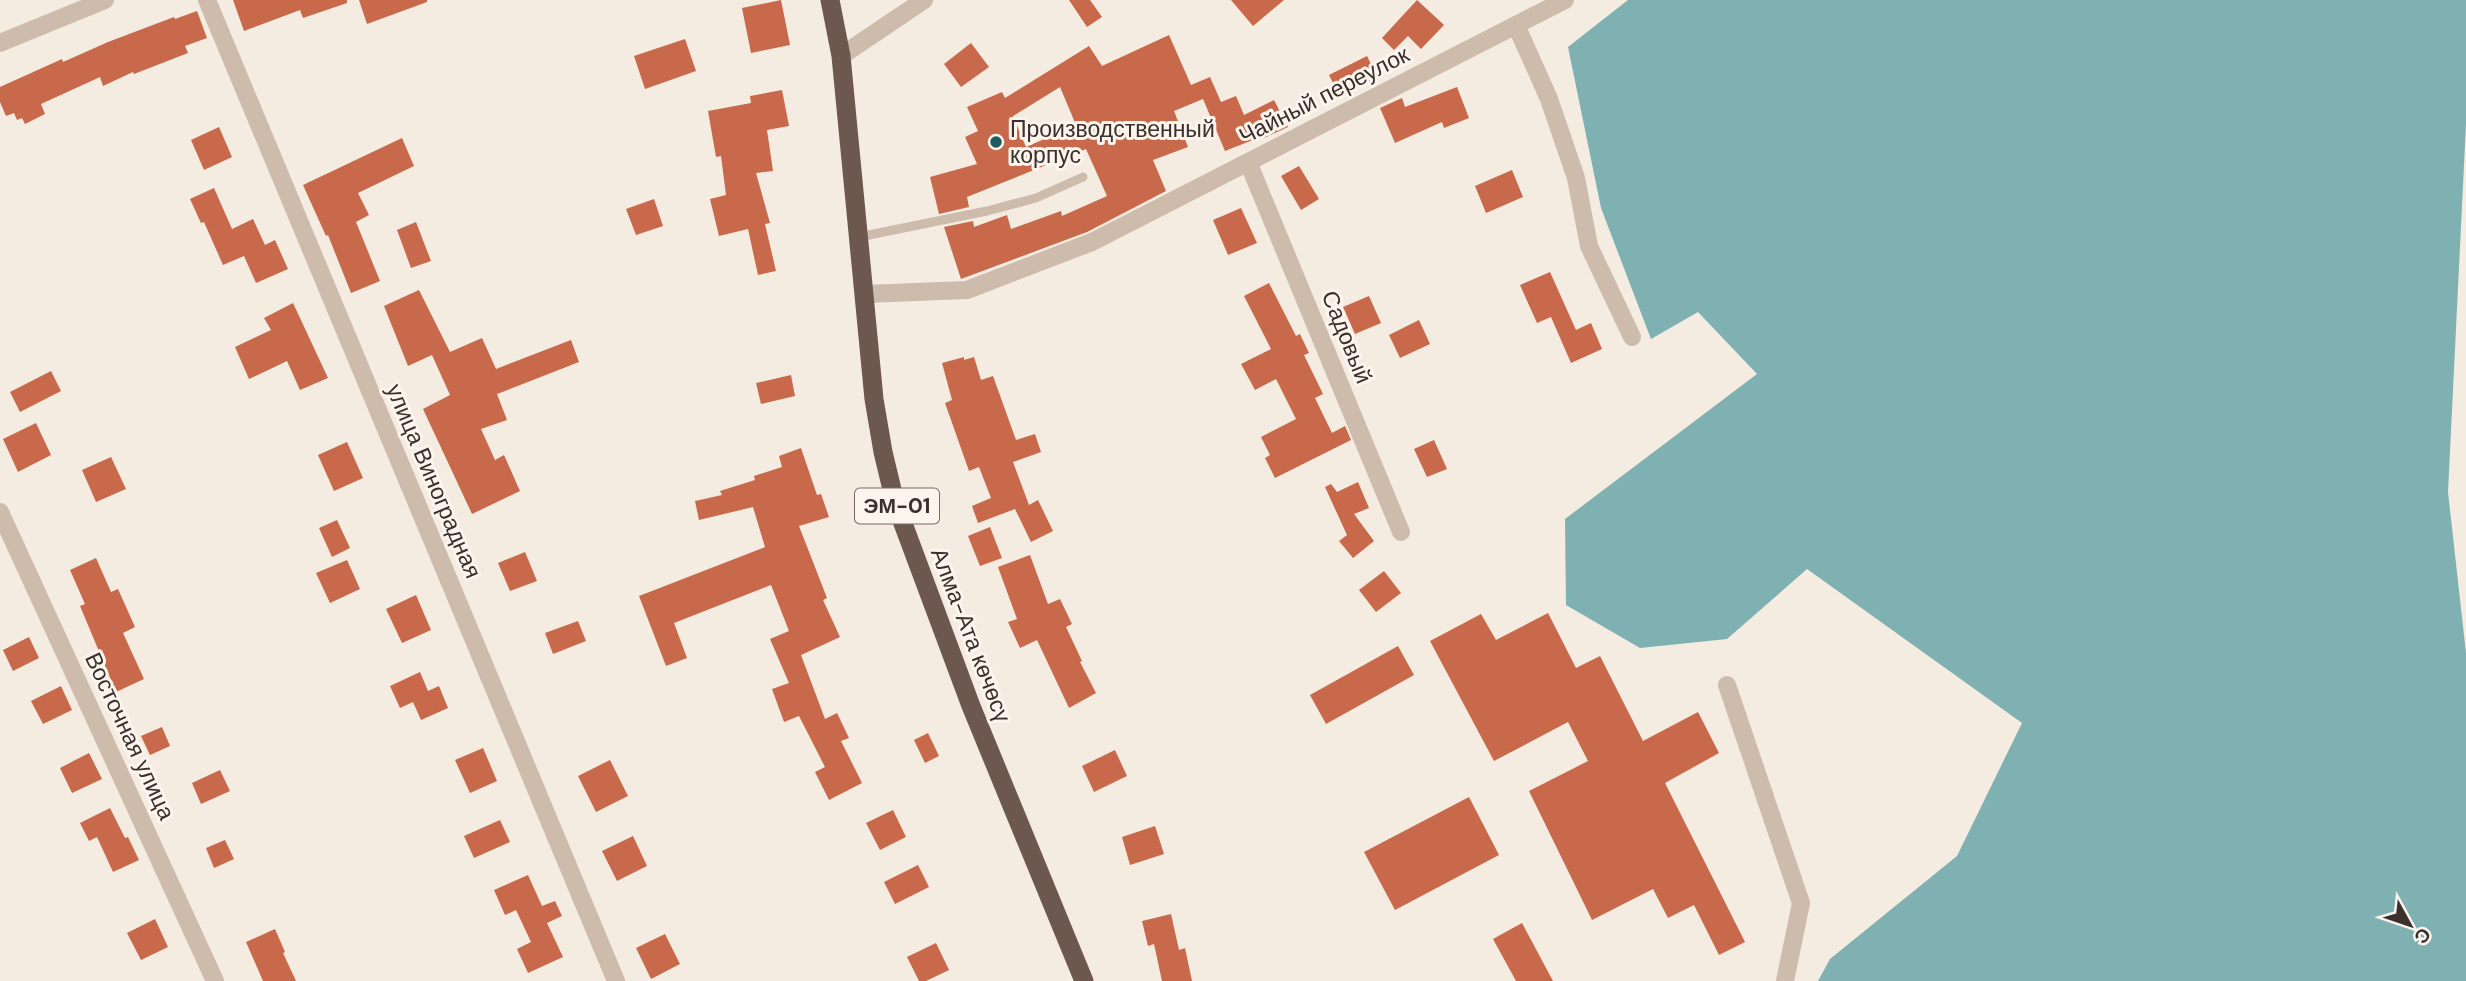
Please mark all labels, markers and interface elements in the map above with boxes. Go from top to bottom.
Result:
street label: Чайный переулок [1234,39,1415,151]
place label: Производственный корпус [1010,114,1215,170]
marker: Производственный корпус [988,134,1004,150]
street label: Садовый [1315,286,1379,388]
street label: улица Виноградная [379,379,489,583]
road number: ЭМ-01 [855,489,939,524]
street label: Алма-Ата көчөсү [924,544,1018,727]
street label: Восточная улица [78,647,182,825]
north arrow [2375,890,2445,960]
text: С [2408,922,2437,949]

